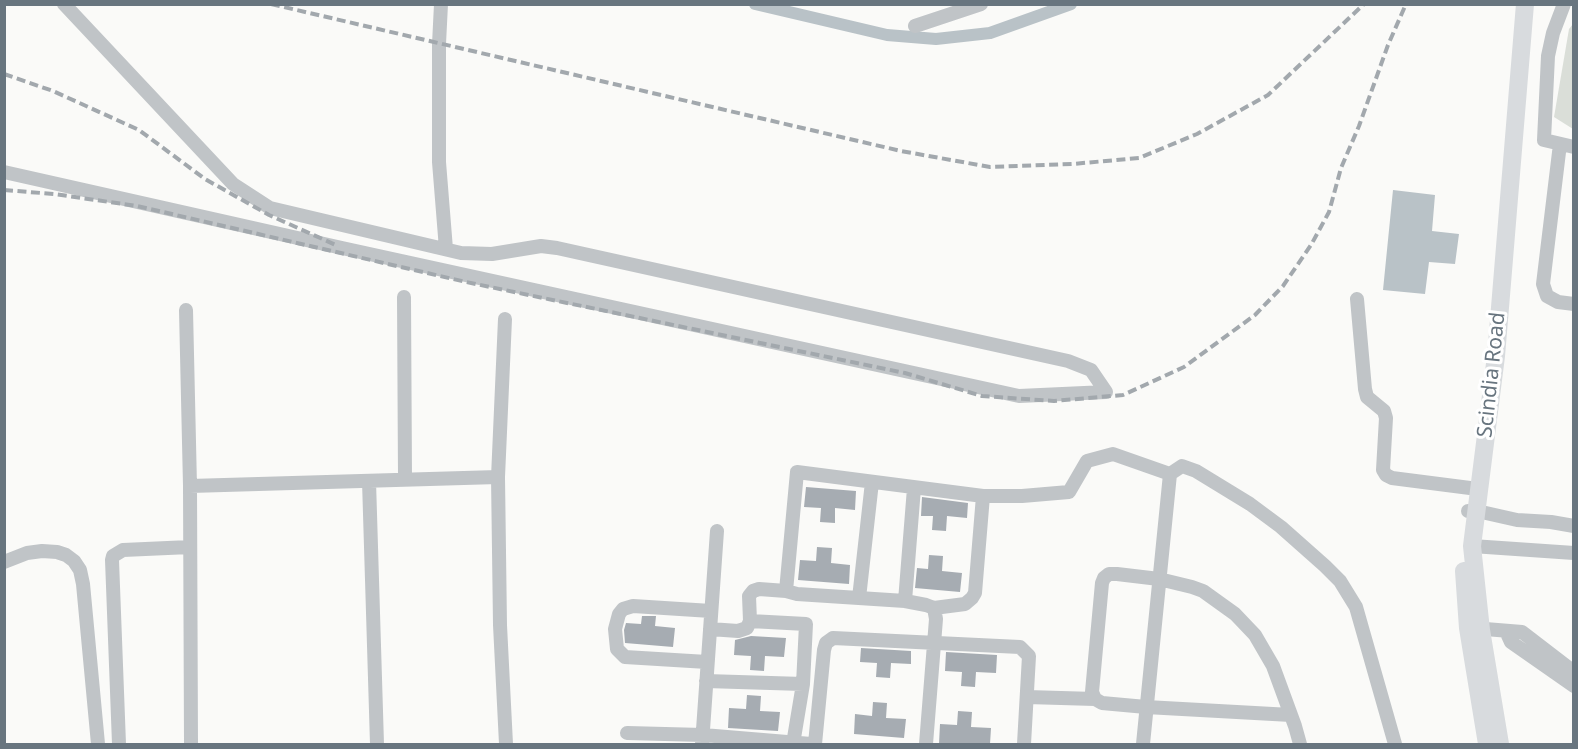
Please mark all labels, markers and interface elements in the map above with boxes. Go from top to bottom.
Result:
street label: Scindia Road [1473,311,1511,439]

